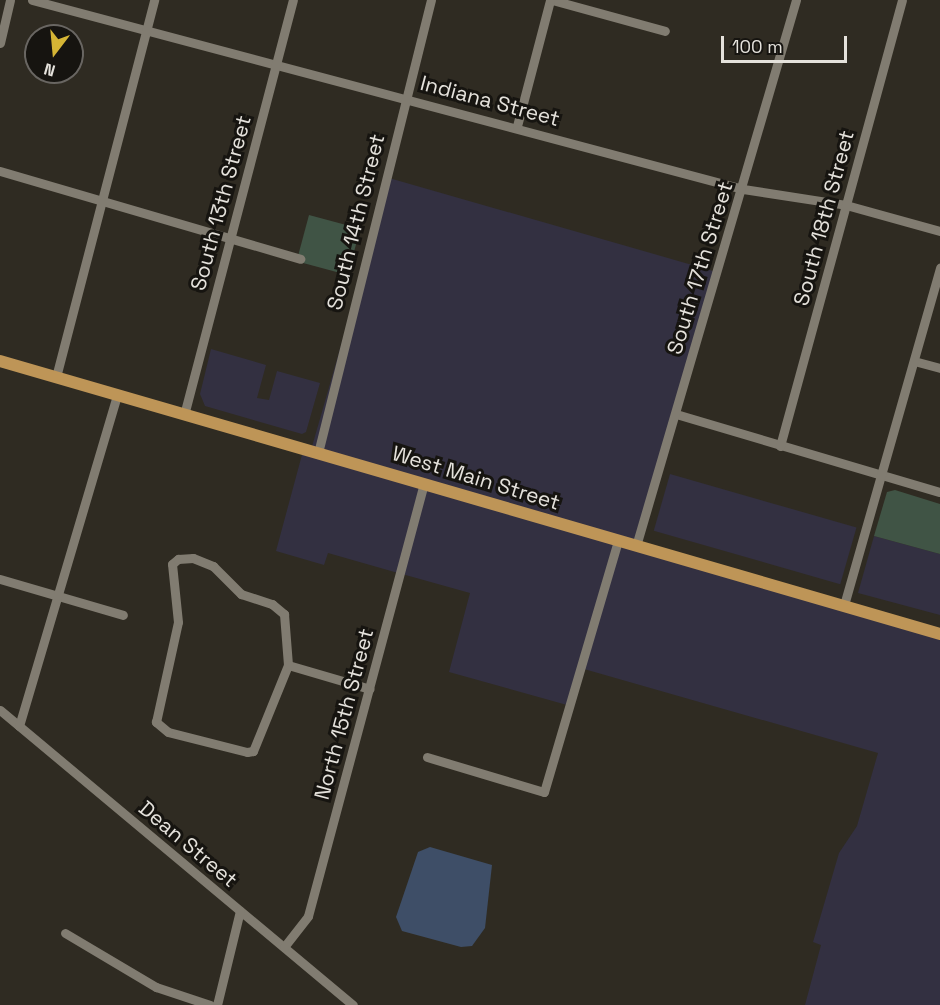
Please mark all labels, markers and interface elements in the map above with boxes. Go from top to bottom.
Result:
north arrow [24,24,84,84]
scale bar [724,24,850,62]
text: 100 m [732,35,783,58]
text: N [41,58,58,81]
street label: Indiana Street [418,70,562,132]
street label: South 13th Street [186,113,256,293]
street label: South 18th Street [788,128,860,308]
street label: South 14th Street [322,131,390,313]
street label: South 17th Street [662,179,738,357]
street label: West Main Street [389,440,563,516]
street label: North 15th Street [309,626,379,802]
street label: Dean Street [134,795,242,893]

